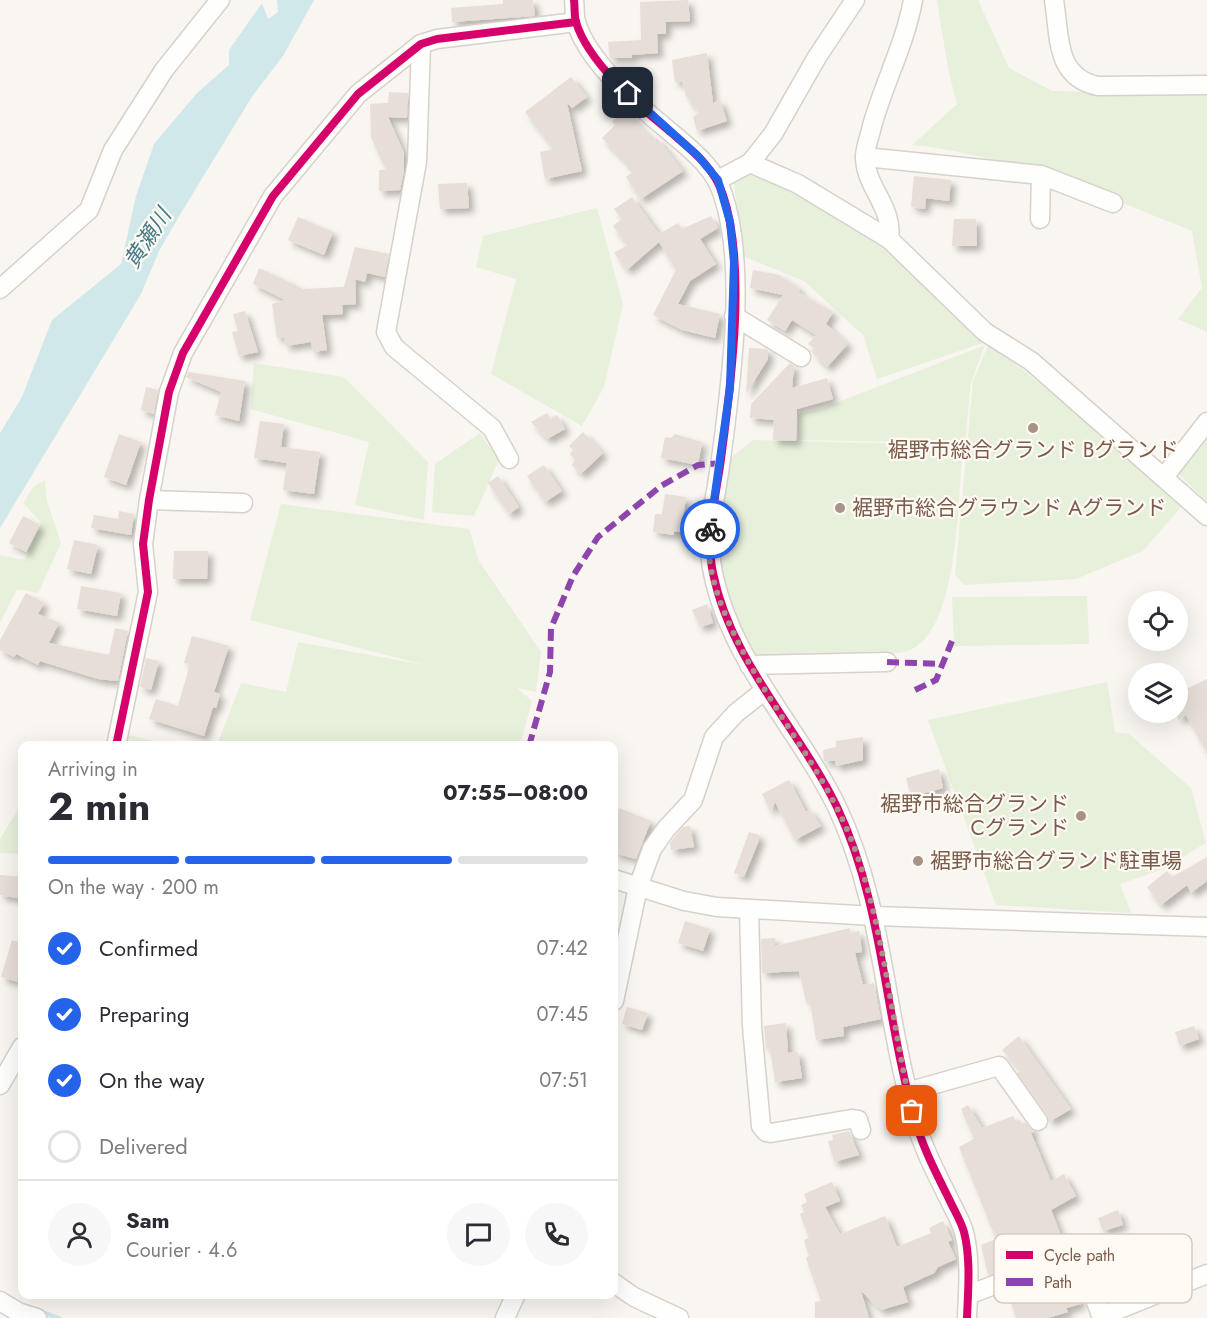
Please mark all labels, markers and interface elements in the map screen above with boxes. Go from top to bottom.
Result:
pin [602,67,653,118]
icon: home [611,76,644,109]
water label: 黄瀬川 [116,200,179,274]
marker: 裾野市総合グランド Bグランド [1026,421,1040,435]
place label: 裾野市総合グランド Bグランド [887,435,1179,465]
place label: 裾野市総合グラウンド Aグランド [852,493,1166,523]
courier [680,499,740,559]
marker: 裾野市総合グラウンド Aグランド [833,501,847,515]
icon: bike [694,513,727,546]
map controls [1128,591,1188,723]
button: locate [1128,591,1188,651]
button: layers [1128,663,1188,723]
text: Arriving in [48,755,138,784]
text: 07:55–08:00 [443,776,588,808]
text: 2 min [48,778,150,835]
place label: 裾野市総合グランド Cグランド [880,789,1069,843]
marker: 裾野市総合グランド Cグランド [1074,809,1088,823]
place label: 裾野市総合グランド駐車場 [930,846,1182,876]
marker: 裾野市総合グランド駐車場 [911,854,925,868]
text: On the way · 200 m [48,873,219,902]
icon: check [48,932,81,965]
text: Confirmed [99,932,198,964]
text: 07:42 [536,934,588,963]
icon: check [48,998,81,1031]
text: Preparing [99,998,190,1030]
text: 07:45 [537,1000,588,1029]
icon: check [48,1064,81,1097]
text: On the way [99,1064,204,1096]
text: 07:51 [539,1066,588,1095]
pin [886,1085,937,1136]
icon: bag [895,1094,928,1127]
text: Delivered [99,1130,188,1162]
button: person [48,1203,111,1266]
button: chat [447,1203,510,1266]
button: phone [525,1203,588,1266]
text: Sam [126,1204,170,1236]
legend [994,1234,1192,1303]
text: Courier · 4.6 [126,1236,238,1265]
text: Cycle path [1044,1244,1115,1267]
text: Path [1044,1271,1072,1294]

